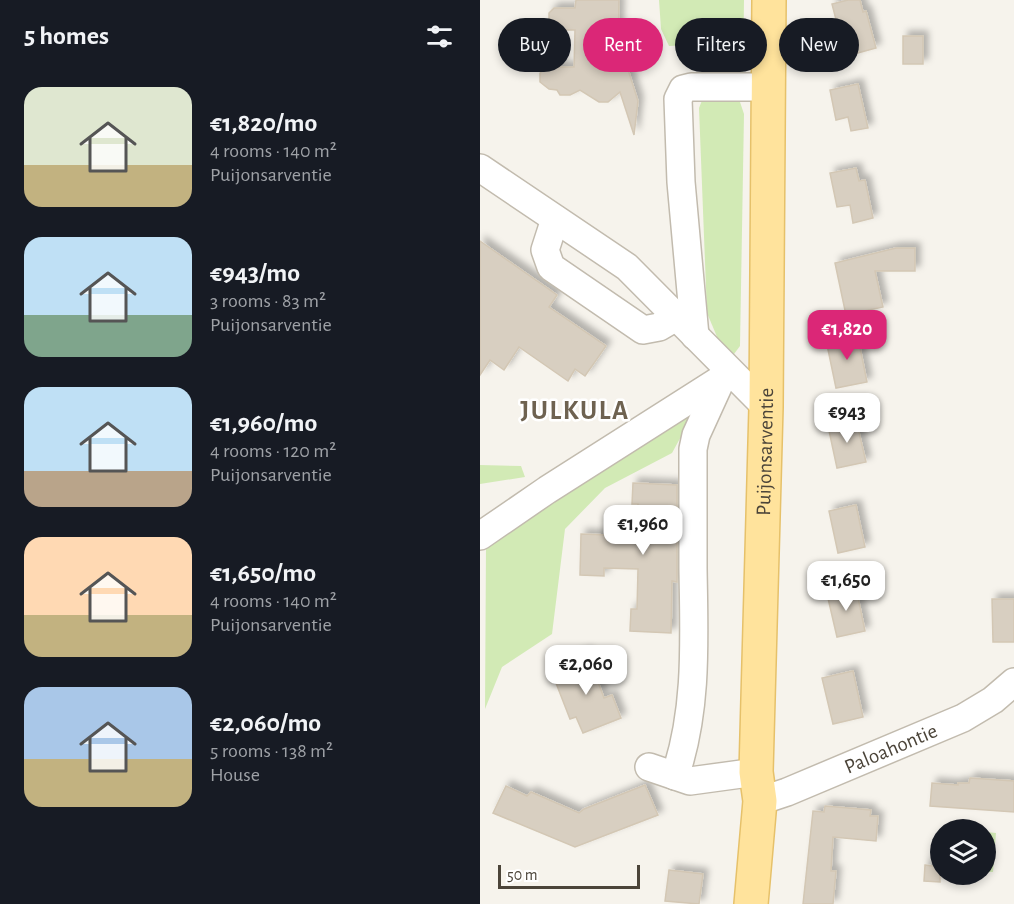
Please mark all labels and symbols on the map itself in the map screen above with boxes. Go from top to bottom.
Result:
pin: €1,820 [798,310,896,361]
street label: Puijonsarventie [753,388,777,516]
pin: €943 [811,393,883,444]
district label: JULKULA [520,397,630,424]
pin: €1,960 [594,505,692,556]
pin: €1,650 [797,561,895,612]
pin: €2,060 [537,645,635,696]
street label: Paloahontie [841,720,940,777]
scale bar [498,862,640,890]

